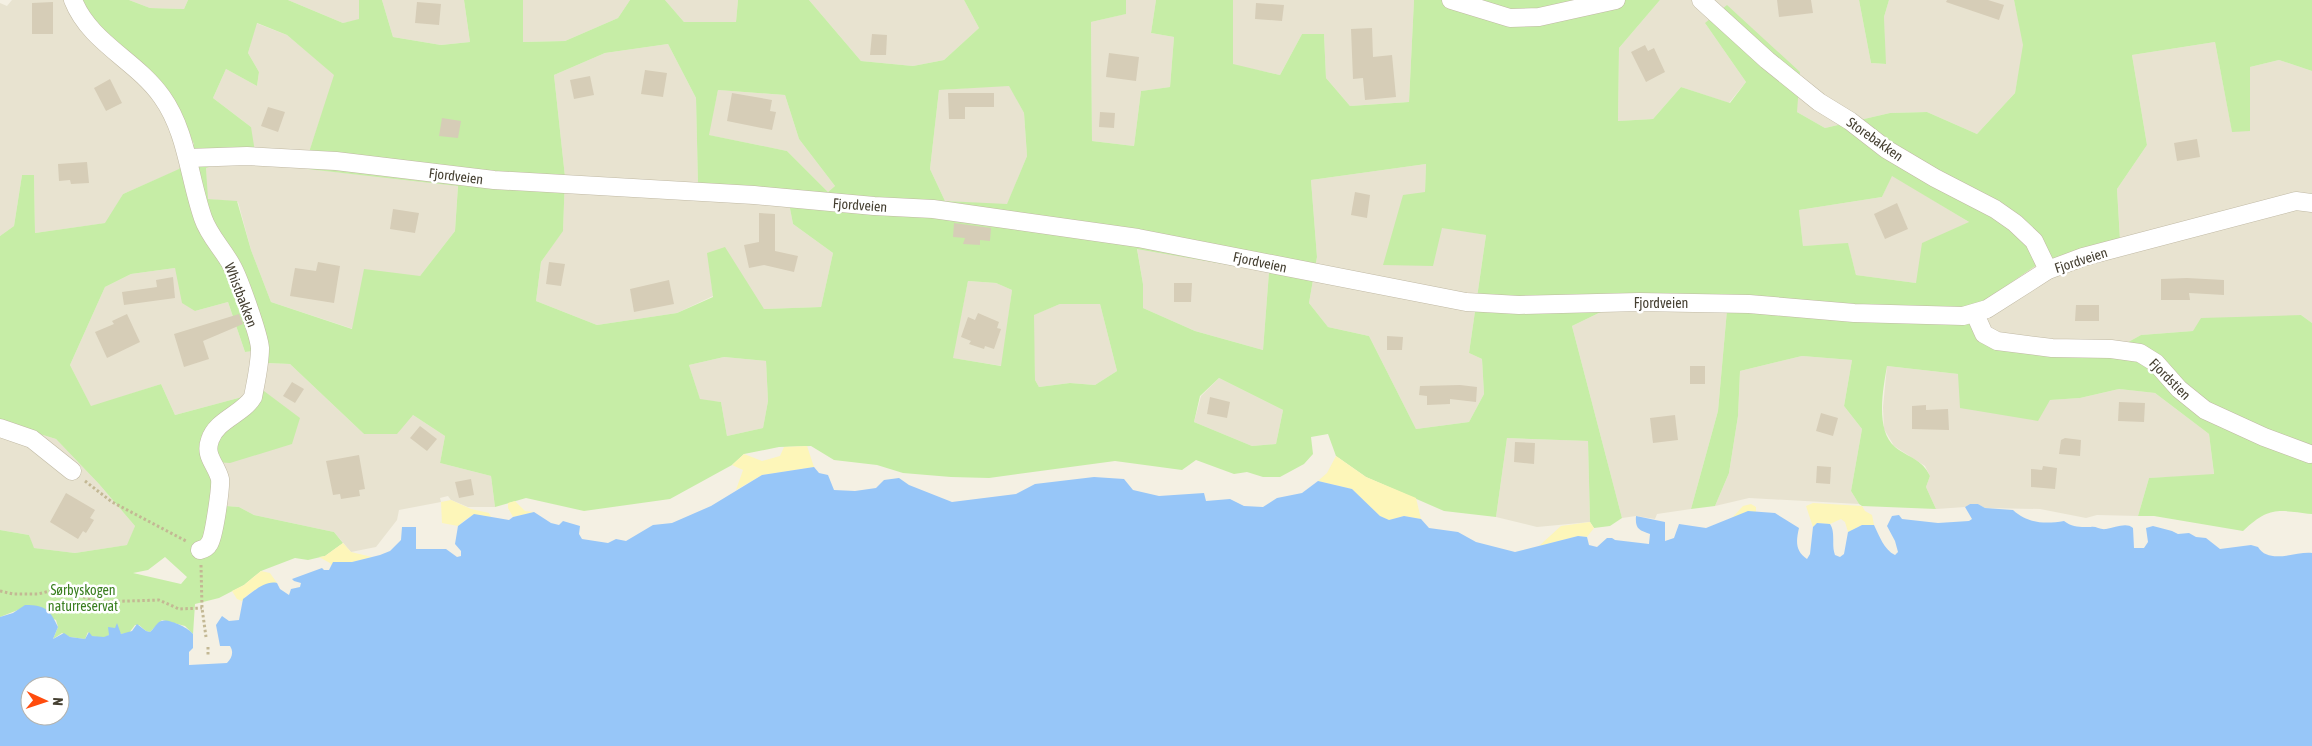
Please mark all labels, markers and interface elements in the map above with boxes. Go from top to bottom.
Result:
street label: Storebakken [1844,114,1906,164]
street label: Fjordveien [428,165,484,187]
street label: Fjordveien [832,195,888,215]
street label: Fjordveien [2053,244,2109,276]
street label: Fjordveien [1232,249,1288,275]
street label: Whistbakken [221,261,261,329]
street label: Fjordveien [1634,295,1688,311]
street label: Fjordstien [2146,355,2194,403]
park label: Sørbyskogen naturreservat [48,582,118,614]
north arrow [20,676,70,726]
text: N [50,697,66,706]

